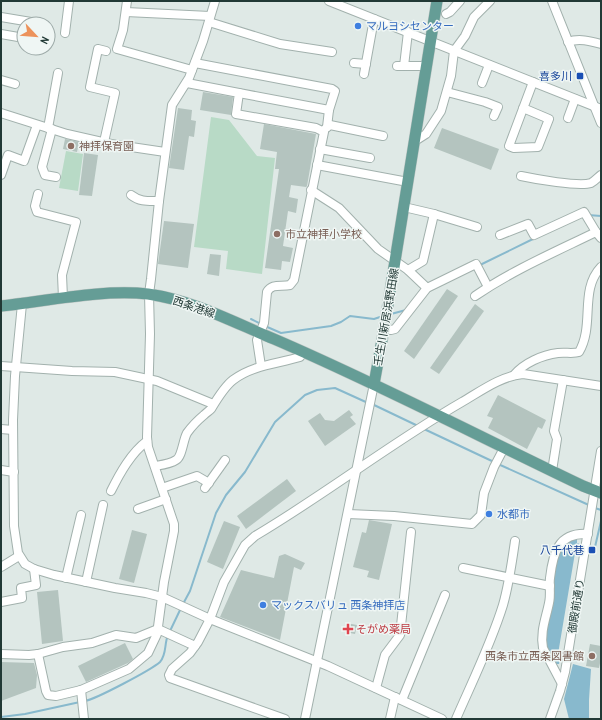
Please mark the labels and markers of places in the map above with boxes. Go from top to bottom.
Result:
place label: マルヨシセンター [366,19,454,33]
marker: マルヨシセンター [353,21,363,31]
place label: 喜多川 [539,69,572,83]
marker: 喜多川 [575,71,585,81]
place label: 神拝保育園 [79,139,134,153]
marker: 神拝保育園 [66,141,76,151]
place label: 市立神拝小学校 [285,227,362,241]
marker: 市立神拝小学校 [272,229,282,239]
place label: 水都市 [497,507,530,521]
marker: 水都市 [484,509,494,519]
place label: 八千代巷 [540,543,584,557]
marker: 八千代巷 [587,545,597,555]
place label: マックスバリュ 西条神拝店 [271,598,405,612]
marker: マックスバリュ 西条神拝店 [258,600,268,610]
place label: そがめ薬局 [356,622,411,636]
marker: そがめ薬局 [343,624,353,634]
place label: 西条市立西条図書館 [485,649,584,663]
marker: 西条市立西条図書館 [587,651,597,661]

